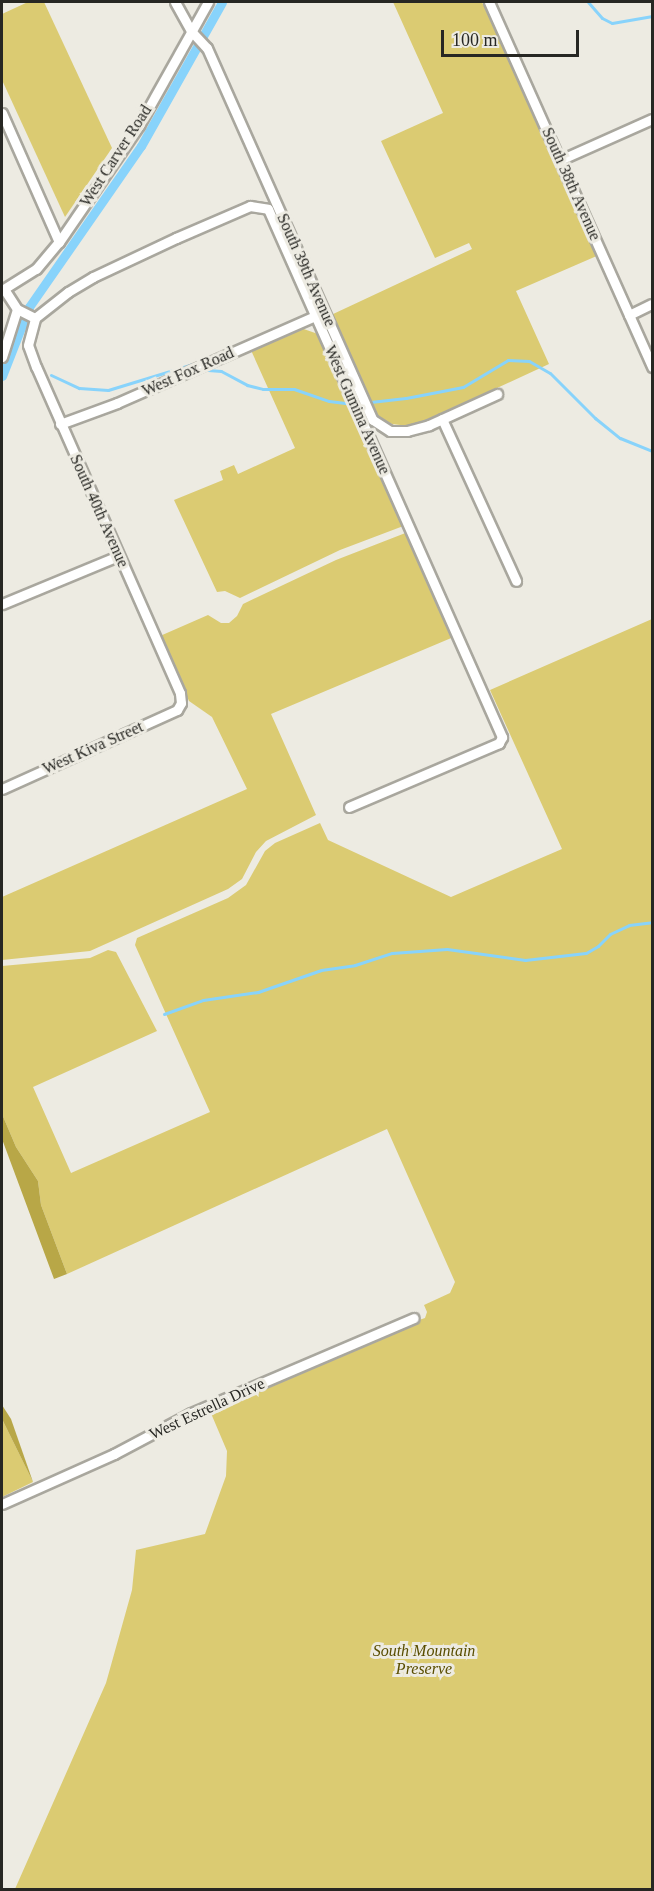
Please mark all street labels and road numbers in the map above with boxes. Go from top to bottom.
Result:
street label: West Carver Road [76,102,156,210]
street label: South 38th Avenue [537,124,605,244]
street label: South 39th Avenue [272,210,340,330]
street label: West Gumina Avenue [320,342,394,478]
street label: West Fox Road [139,343,237,401]
street label: South 40th Avenue [65,451,133,571]
street label: West Kiva Street [40,717,146,779]
street label: West Estrella Drive [146,1374,268,1444]

